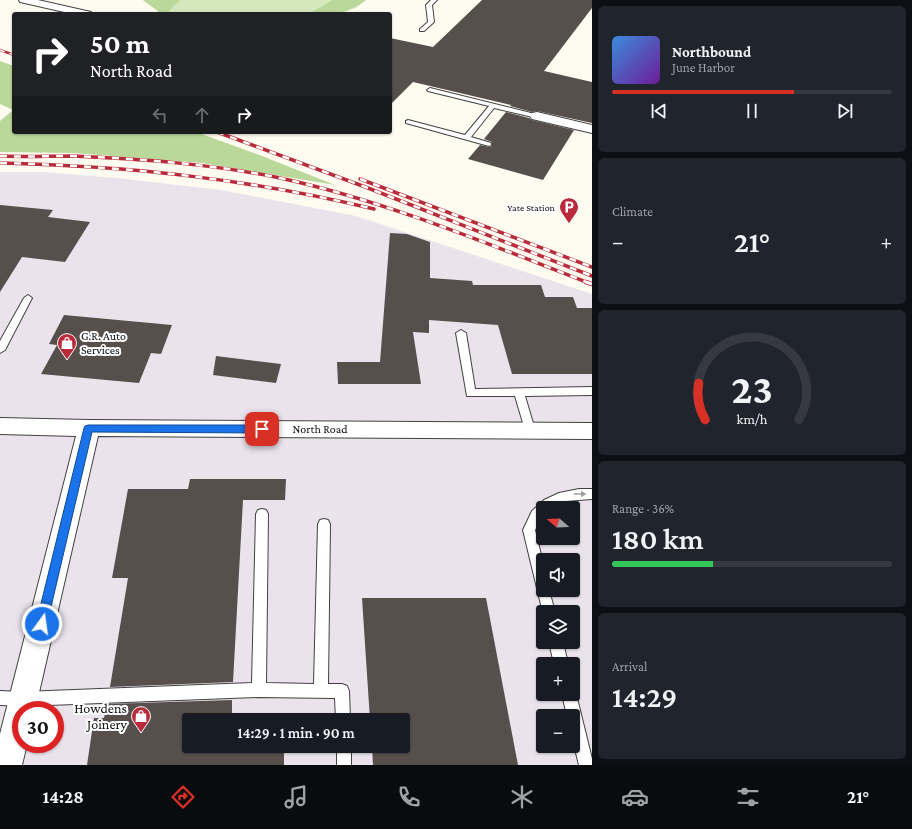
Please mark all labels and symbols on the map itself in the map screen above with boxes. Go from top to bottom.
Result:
parking icon: Yate Station [558,196,580,224]
place label: Yate Station [507,202,556,213]
place label: G.R. Auto Services [81,329,126,357]
shop icon: G.R. Auto Services [56,332,78,360]
pin [245,412,279,446]
street label: North Road [292,422,348,436]
one-way arrow [574,491,587,497]
north arrow [536,501,580,545]
position arrow [21,603,63,645]
place label: Howdens Joinery [74,700,128,732]
speed limit sign: 30 [12,701,64,753]
shop icon: Howdens Joinery [130,705,152,733]

